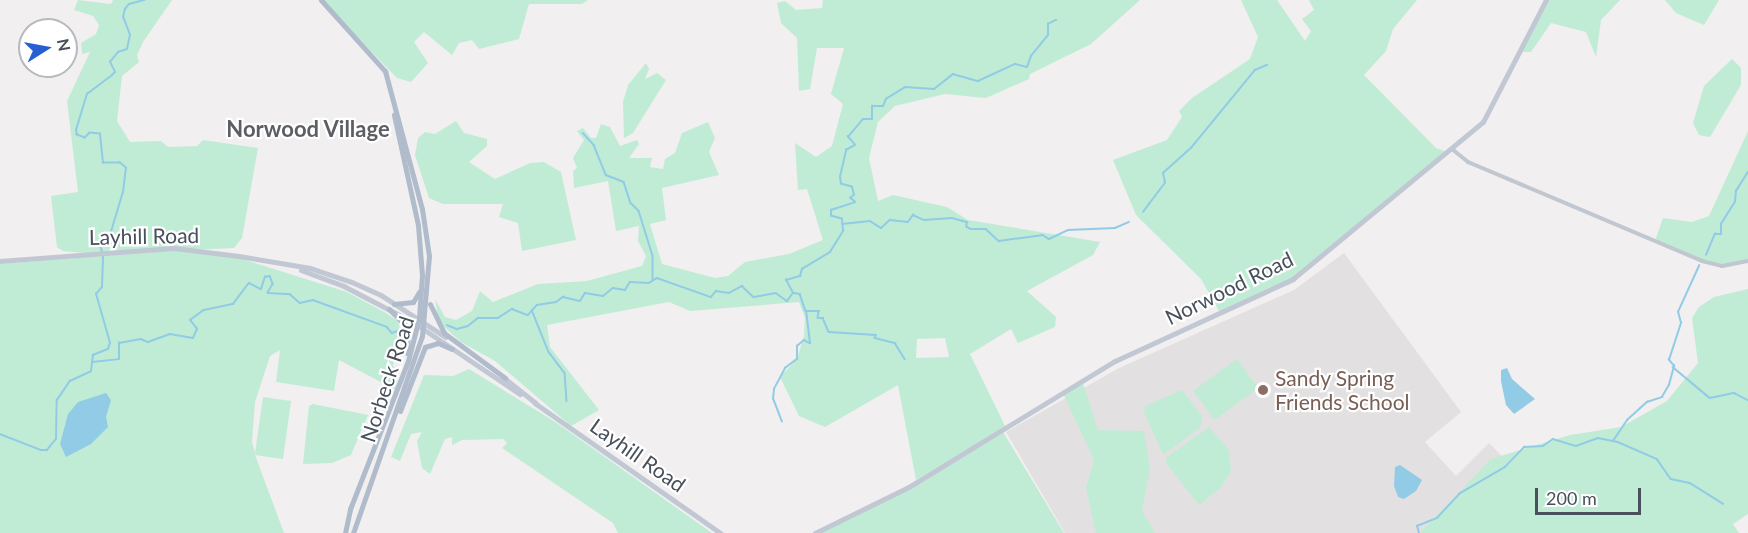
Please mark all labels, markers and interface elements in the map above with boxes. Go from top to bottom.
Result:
north arrow [18,18,78,78]
text: N [54,37,75,53]
district label: Norwood Village [226,116,390,142]
street label: Layhill Road [89,222,199,250]
street label: Norwood Road [1161,246,1297,330]
street label: Norbeck Road [355,313,419,445]
place label: Sandy Spring Friends School [1275,365,1410,415]
marker: Sandy Spring Friends School [1256,383,1270,397]
street label: Layhill Road [586,413,690,497]
scale bar [1538,476,1644,514]
text: 200 m [1546,487,1597,509]

